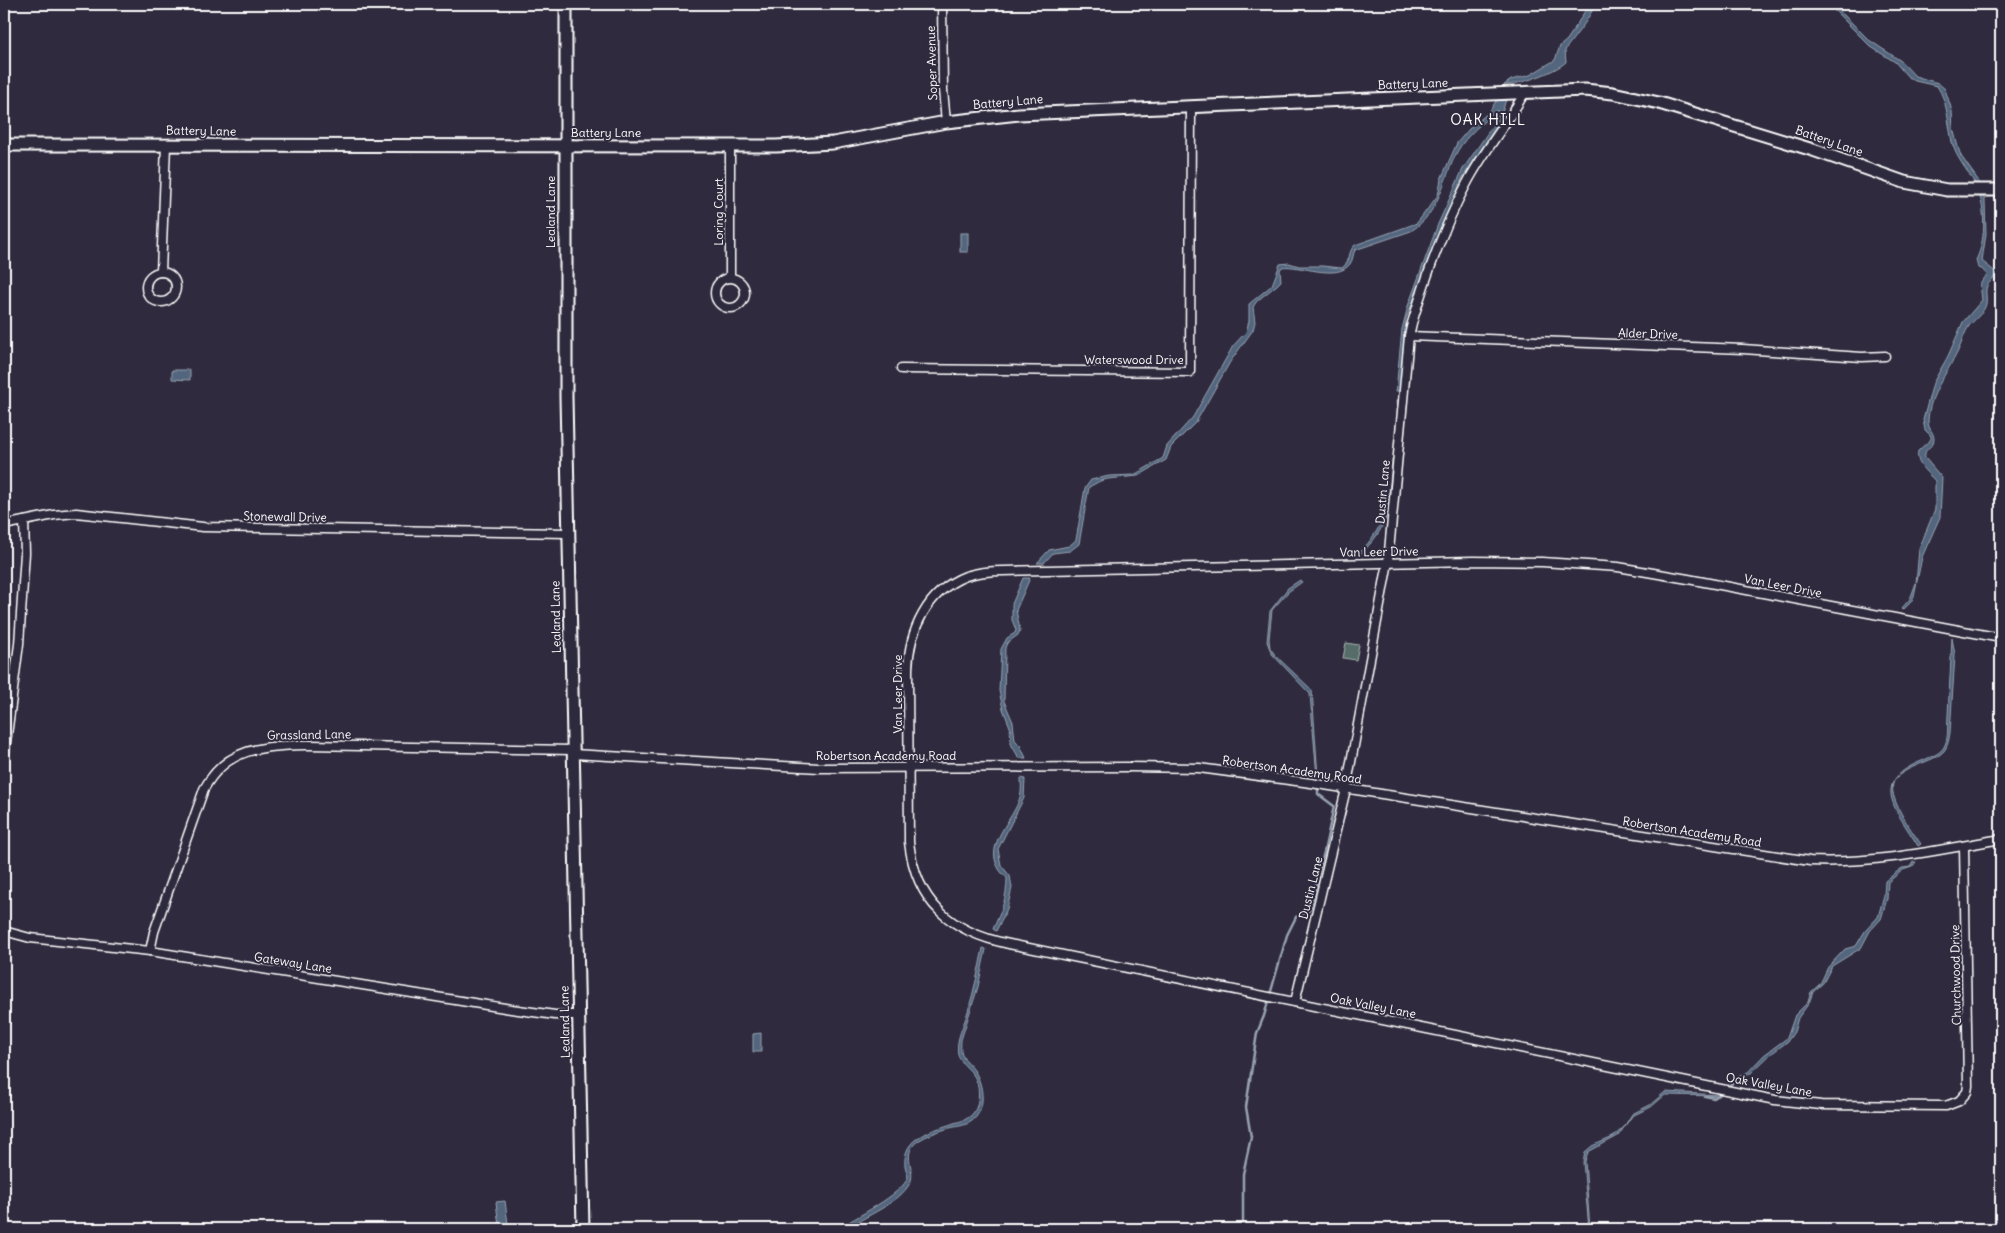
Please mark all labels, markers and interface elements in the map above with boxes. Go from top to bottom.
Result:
street label: Soper Avenue [923,25,940,101]
street label: Battery Lane [1378,75,1448,92]
street label: Battery Lane [972,91,1044,112]
district label: OAK HILL [1450,110,1526,129]
street label: Battery Lane [166,122,236,139]
street label: Battery Lane [1793,122,1865,159]
street label: Battery Lane [571,125,641,140]
street label: Lealand Lane [543,176,558,248]
street label: Loring Court [711,178,726,246]
street label: Alder Drive [1618,325,1678,342]
street label: Waterswood Drive [1084,352,1184,367]
street label: Dustin Lane [1372,459,1393,525]
street label: Stonewall Drive [243,508,327,525]
street label: Van Leer Drive [1339,543,1419,560]
street label: Van Leer Drive [1743,571,1823,600]
street label: Lealand Lane [547,581,564,653]
street label: Van Leer Drive [890,655,905,733]
street label: Grassland Lane [267,726,351,743]
street label: Robertson Academy Road [816,748,956,763]
street label: Robertson Academy Road [1221,752,1363,787]
street label: Robertson Academy Road [1621,813,1763,850]
street label: Dustin Lane [1295,855,1326,921]
street label: Churchwood Drive [1947,925,1964,1025]
street label: Gateway Lane [253,949,333,976]
street label: Lealand Lane [556,986,573,1058]
street label: Oak Valley Lane [1329,990,1417,1021]
street label: Oak Valley Lane [1725,1070,1813,1099]

